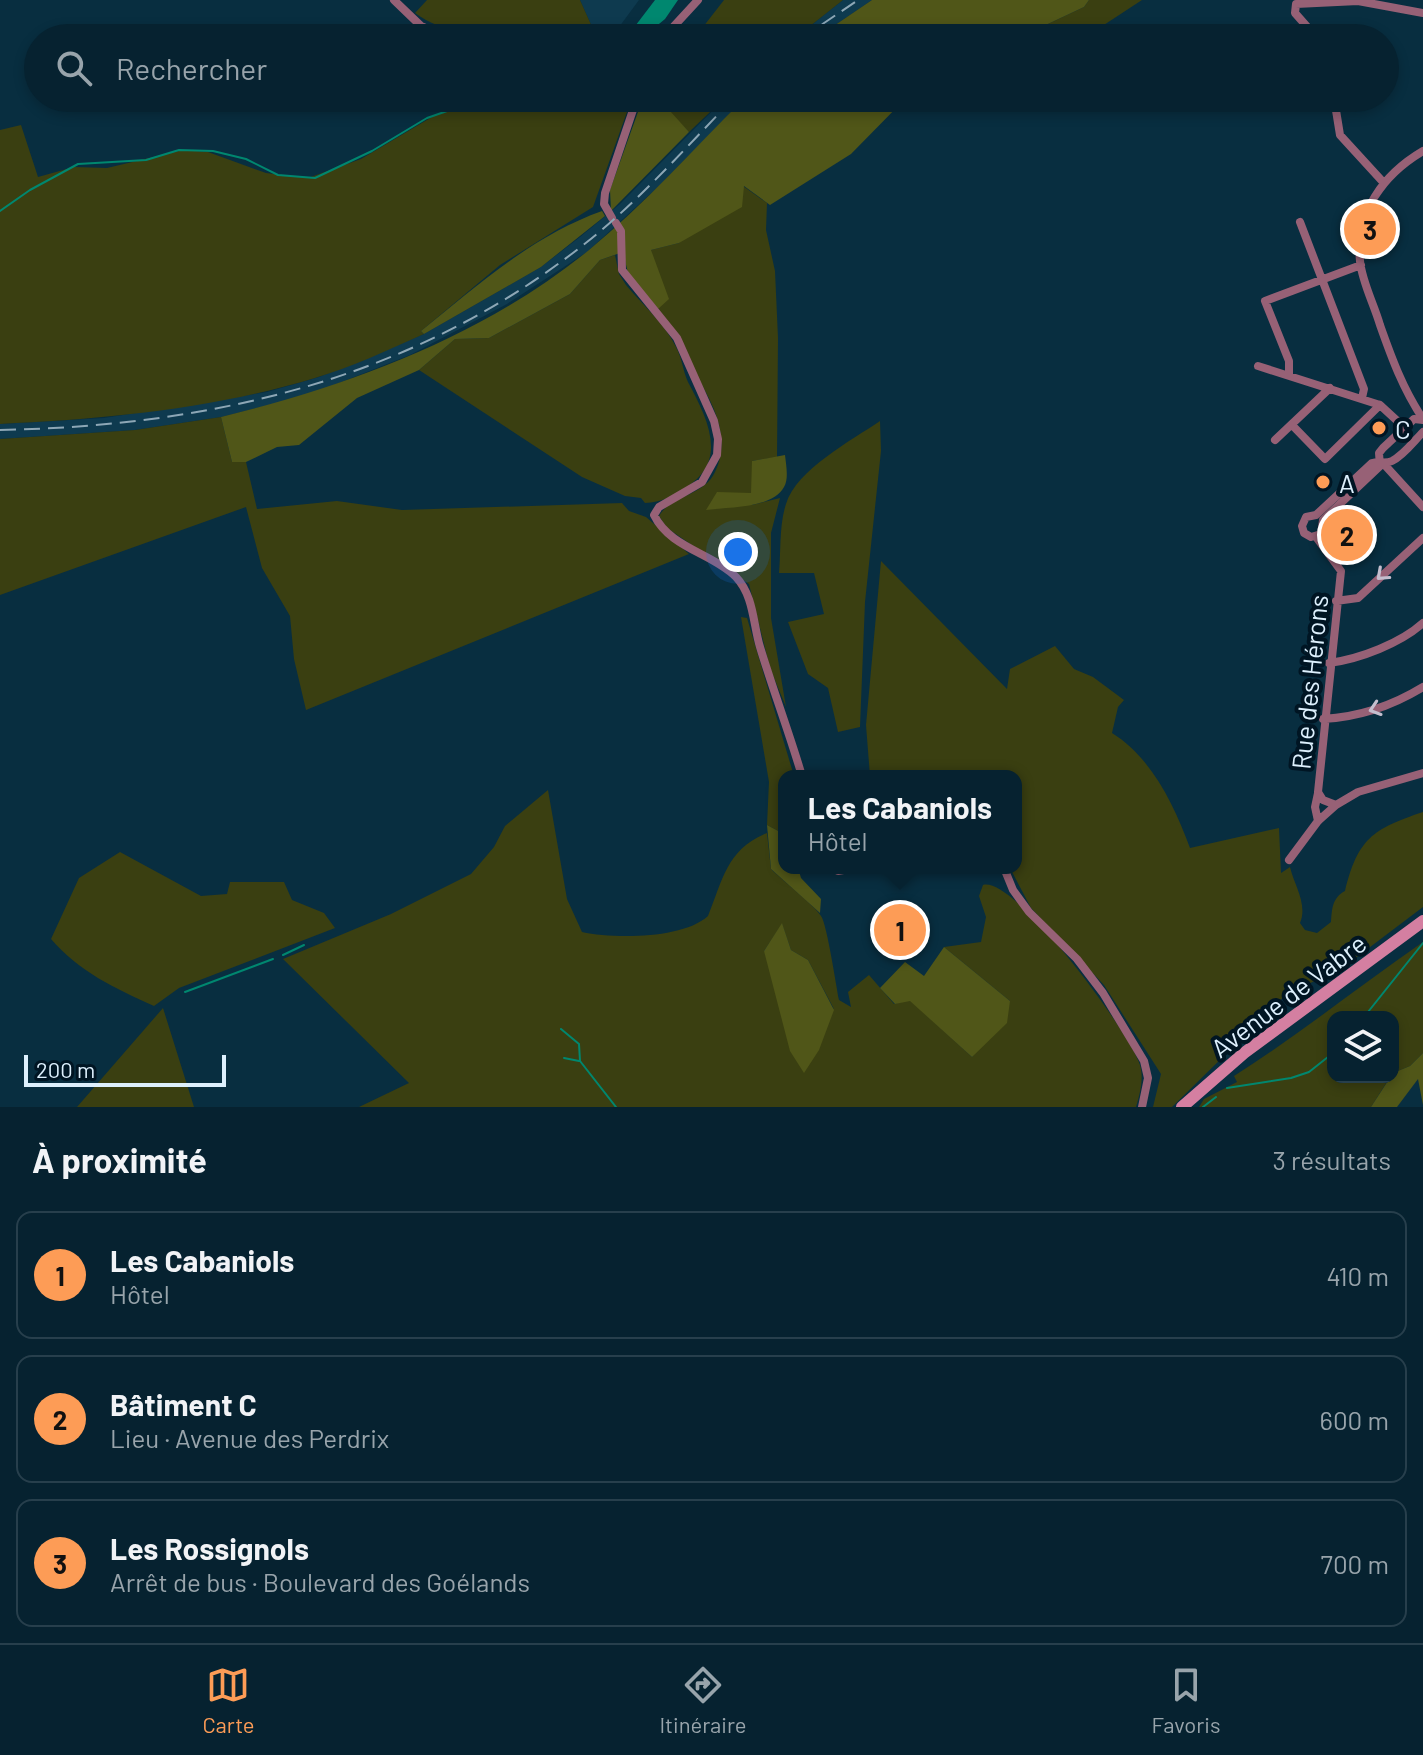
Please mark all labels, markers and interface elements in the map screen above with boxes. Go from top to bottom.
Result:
search box [24,24,1399,112]
icon: search [52,46,96,90]
text: Rechercher [116,50,267,86]
pin: 3 [1344,199,1396,259]
place label: C [1395,413,1411,444]
marker: C [1370,419,1388,437]
place label: A [1339,467,1355,498]
marker: A [1314,473,1332,491]
pin: 2 [1321,505,1373,565]
your location [718,532,758,572]
one-way arrow [1377,566,1391,581]
street label: Rue des Hérons [1284,593,1334,771]
one-way arrow [1369,700,1383,716]
popup [778,770,1022,874]
text: Les Cabaniols [808,789,992,825]
text: Hôtel [808,825,868,856]
pin: 1 [874,900,926,960]
street label: Avenue de Vabre [1204,927,1372,1063]
map controls [1327,1011,1399,1083]
button: layers [1327,1011,1399,1083]
scale bar [24,1051,226,1087]
text: 200 m [36,1056,95,1082]
text: À proximité [32,1139,207,1180]
text: 3 résultats [1272,1144,1391,1175]
text: Les Cabaniols [110,1242,294,1278]
text: 1 [55,1260,65,1291]
text: 410 m [1327,1260,1389,1291]
text: Hôtel [110,1278,170,1309]
text: Bâtiment C [110,1386,257,1422]
text: 2 [53,1404,67,1435]
text: 600 m [1320,1404,1389,1435]
text: Lieu · Avenue des Perdrix [110,1422,389,1453]
text: Les Rossignols [110,1530,309,1566]
text: 3 [53,1548,67,1579]
text: 700 m [1321,1548,1389,1579]
text: Arrêt de bus · Boulevard des Goélands [110,1566,530,1597]
tab: Carte [202,1663,255,1737]
tab: Itinéraire [659,1663,747,1737]
tab: Favoris [1151,1663,1221,1737]

